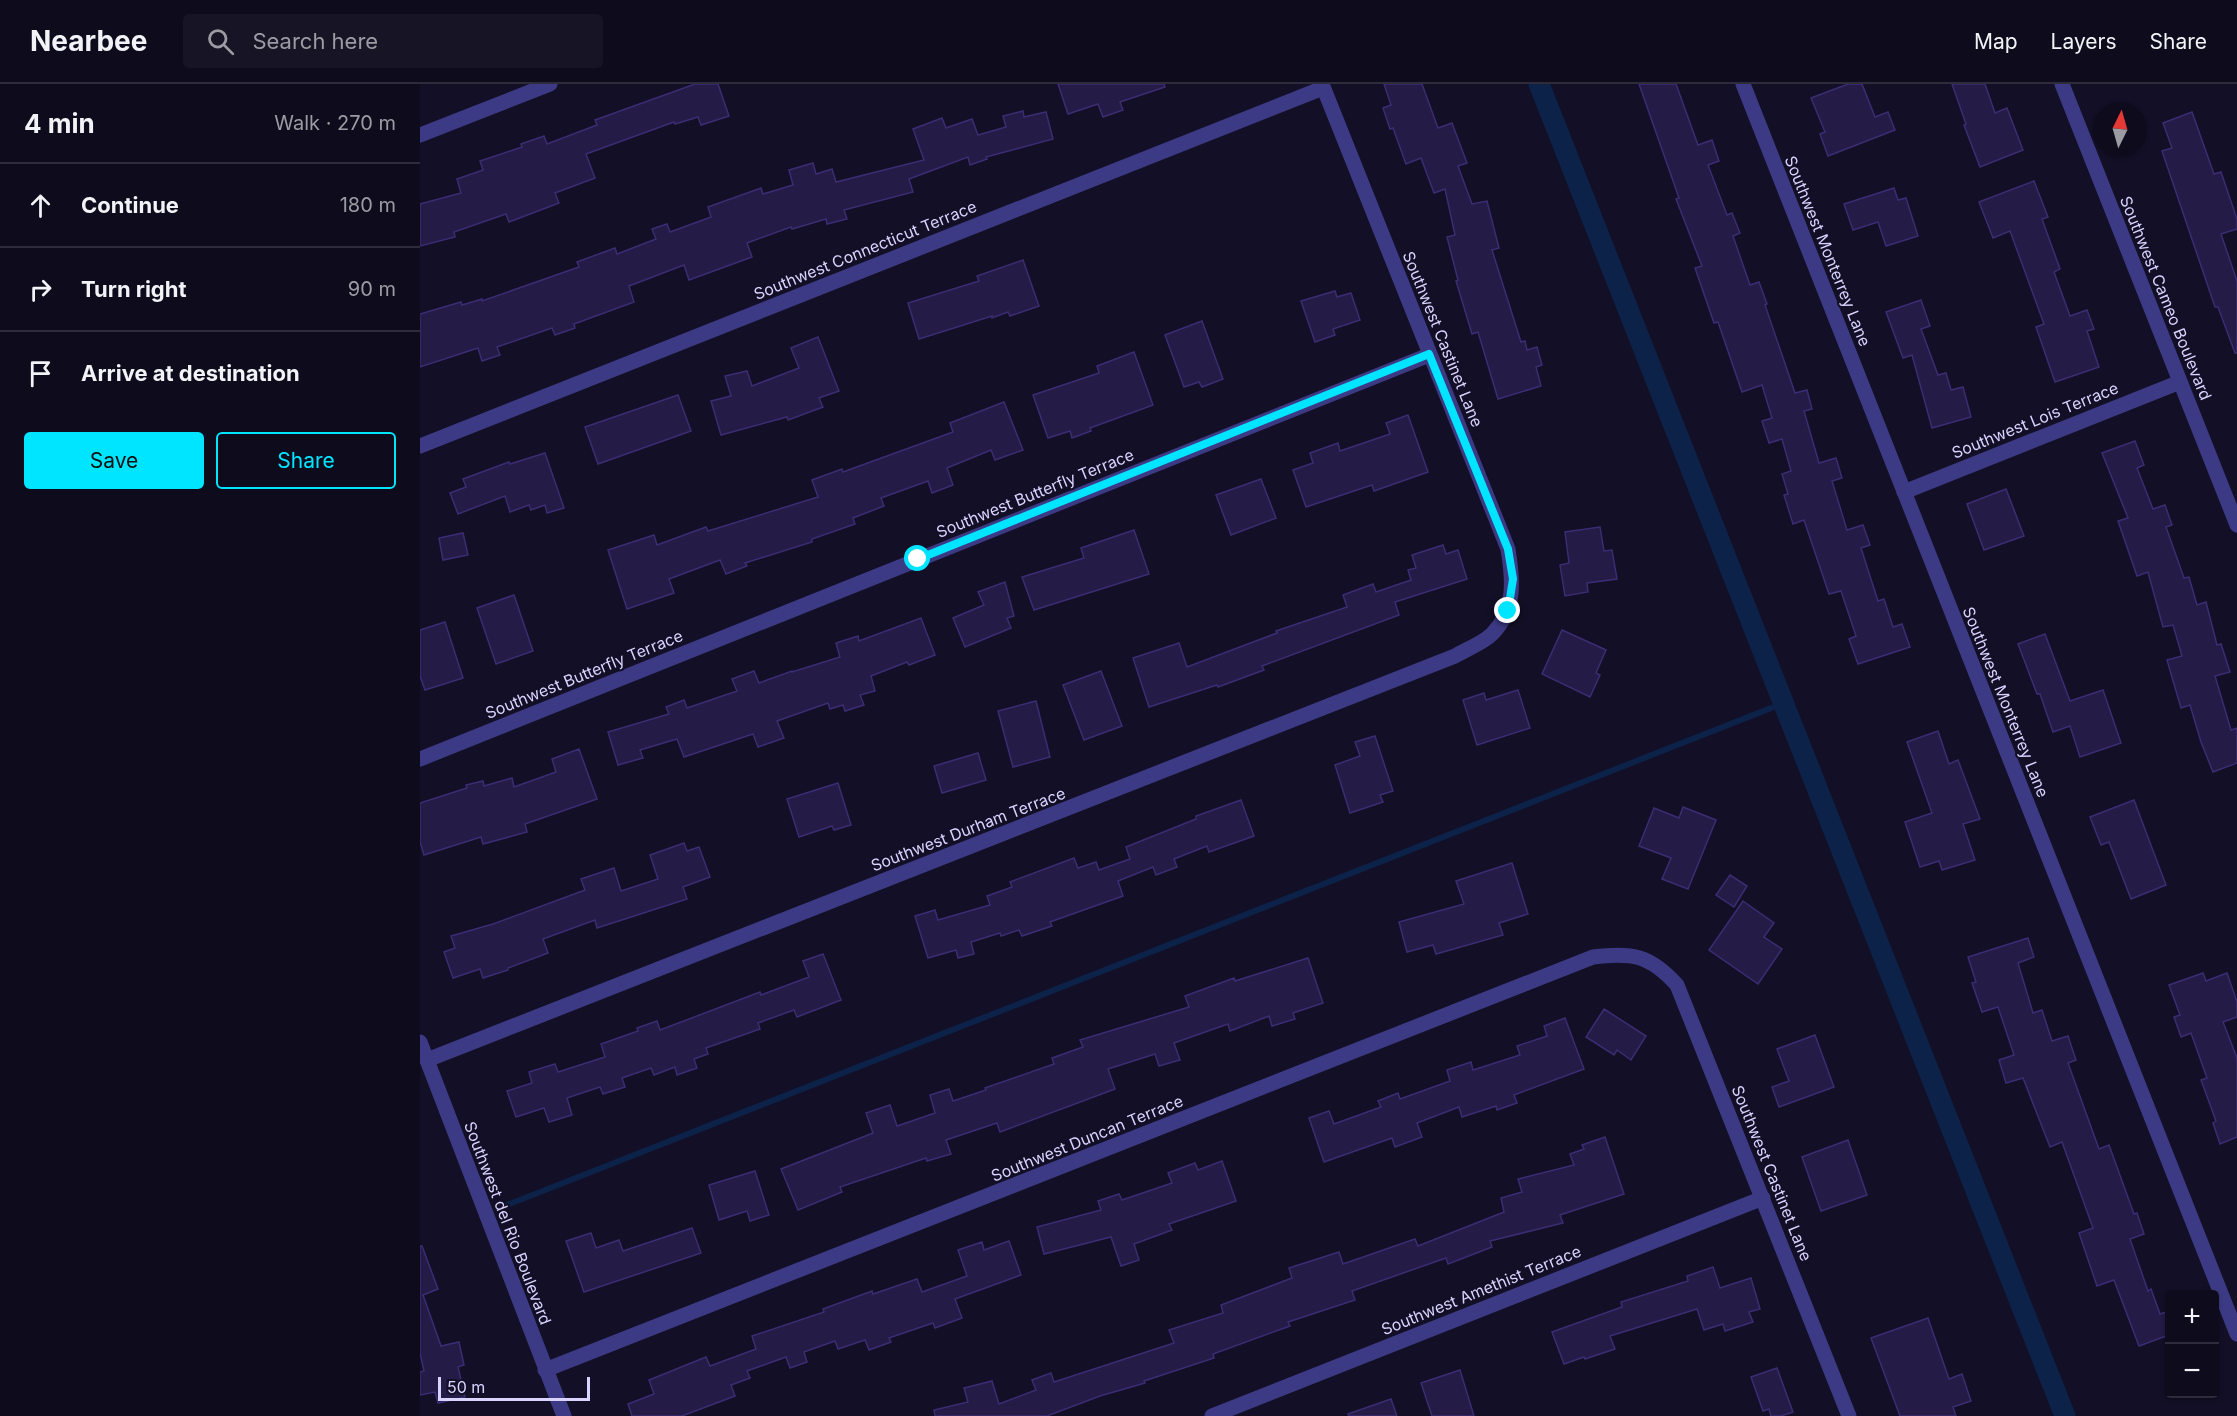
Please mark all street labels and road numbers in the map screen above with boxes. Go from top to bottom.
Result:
street label: Southwest Monterrey Lane [1781,153,1875,349]
street label: Southwest Cameo Boulevard [2116,193,2216,403]
street label: Southwest Connecticut Terrace [751,196,979,304]
street label: Southwest Castinet Lane [1399,248,1487,430]
street label: Southwest Lois Terrace [1949,377,2121,463]
street label: Southwest Butterfly Terrace [933,444,1137,542]
street label: Southwest Monterrey Lane [1959,604,2053,800]
street label: Southwest Butterfly Terrace [482,625,686,723]
street label: Southwest Durham Terrace [868,783,1068,875]
street label: Southwest Castinet Lane [1728,1082,1816,1264]
street label: Southwest Duncan Terrace [988,1090,1186,1186]
street label: Southwest del Rio Boulevard [460,1119,556,1327]
street label: Southwest Amethist Terrace [1378,1241,1584,1339]

